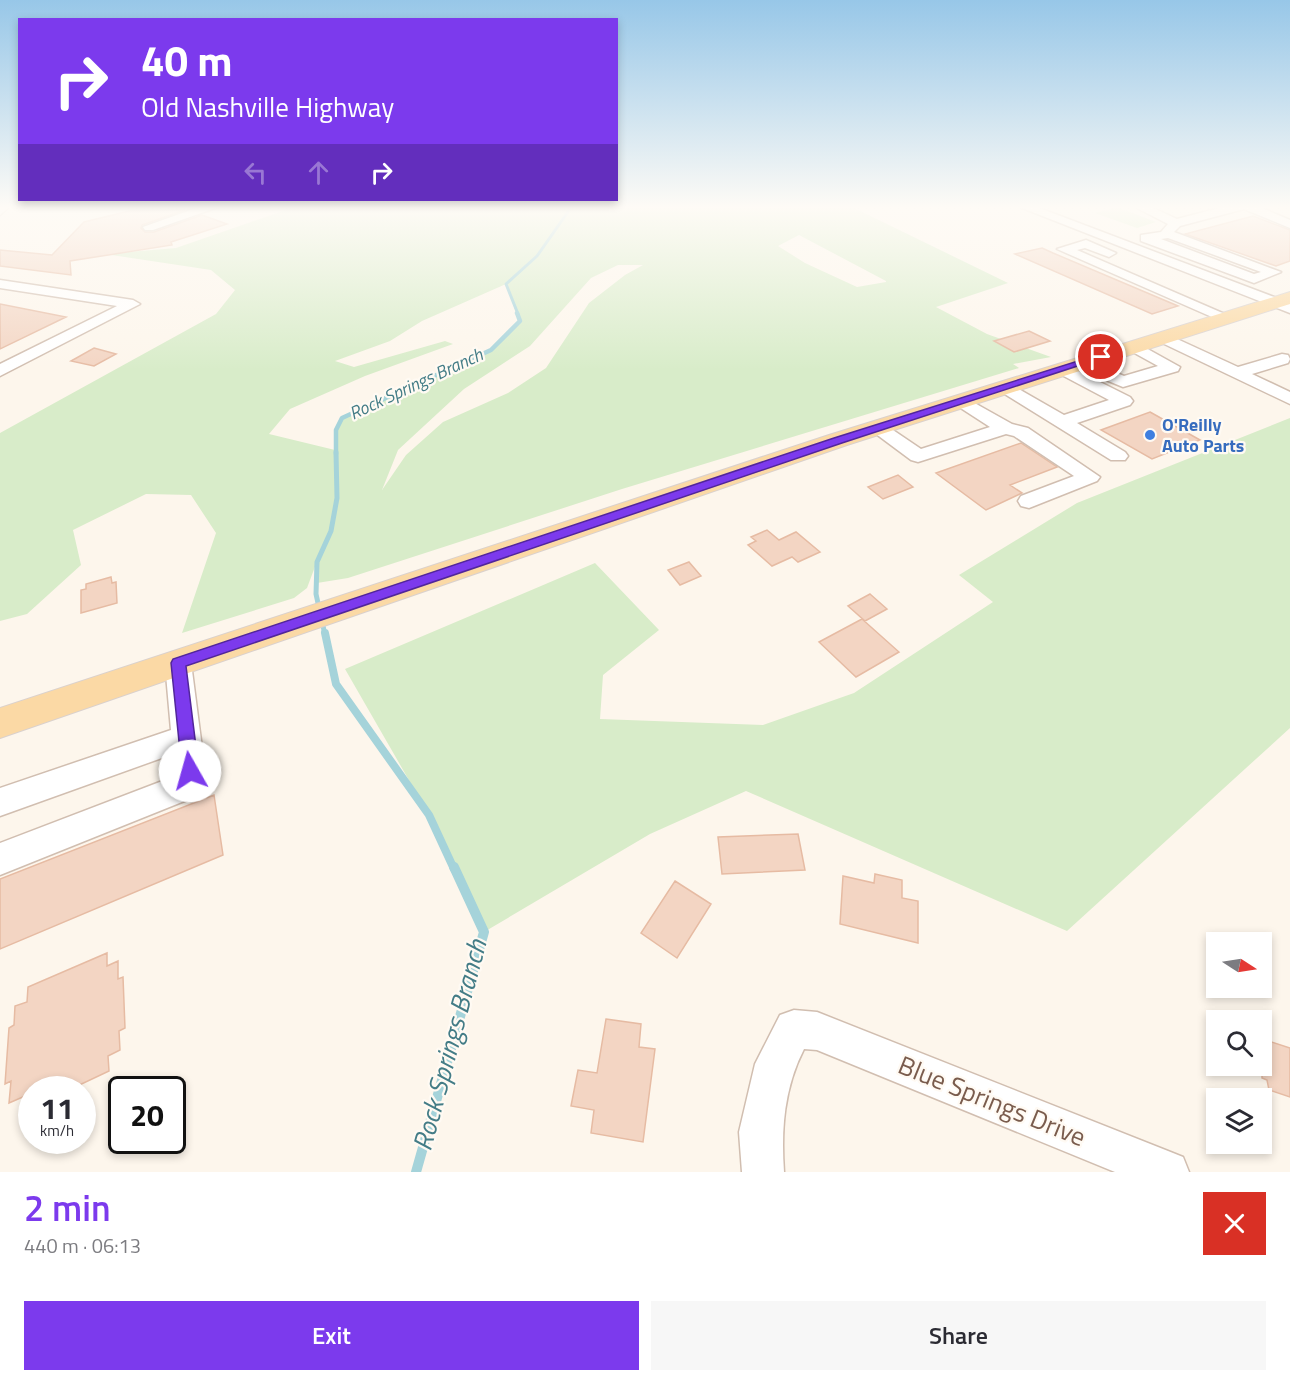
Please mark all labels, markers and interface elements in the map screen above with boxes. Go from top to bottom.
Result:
text: 40 m [141,28,233,92]
icon: right [42,42,120,120]
text: Old Nashville Highway [141,86,394,127]
icon: left [239,156,272,189]
icon: ahead [302,156,335,189]
icon: right [365,156,398,189]
pin [1075,331,1126,382]
water label: Rock Springs Branch [344,340,488,426]
icon: arrive [1084,340,1117,373]
place label: O'Reilly Auto Parts [1162,411,1244,459]
marker: O'Reilly Auto Parts [1143,428,1157,442]
position arrow [158,739,222,803]
north arrow [1206,932,1272,998]
map controls [1206,932,1272,1154]
water label: Rock Springs Branch [401,934,497,1155]
button: search [1206,1010,1272,1076]
street label: Blue Springs Drive [893,1045,1092,1156]
speed limit sign: 20 [108,1076,186,1154]
text: 11 [40,1085,74,1131]
button: layers [1206,1088,1272,1154]
text: km/h [40,1119,74,1142]
text: 2 min [24,1180,111,1235]
button: close [1203,1192,1266,1255]
text: 440 m · 06:13 [24,1230,141,1261]
button: Exit [24,1301,639,1370]
button: Share [651,1301,1266,1370]

